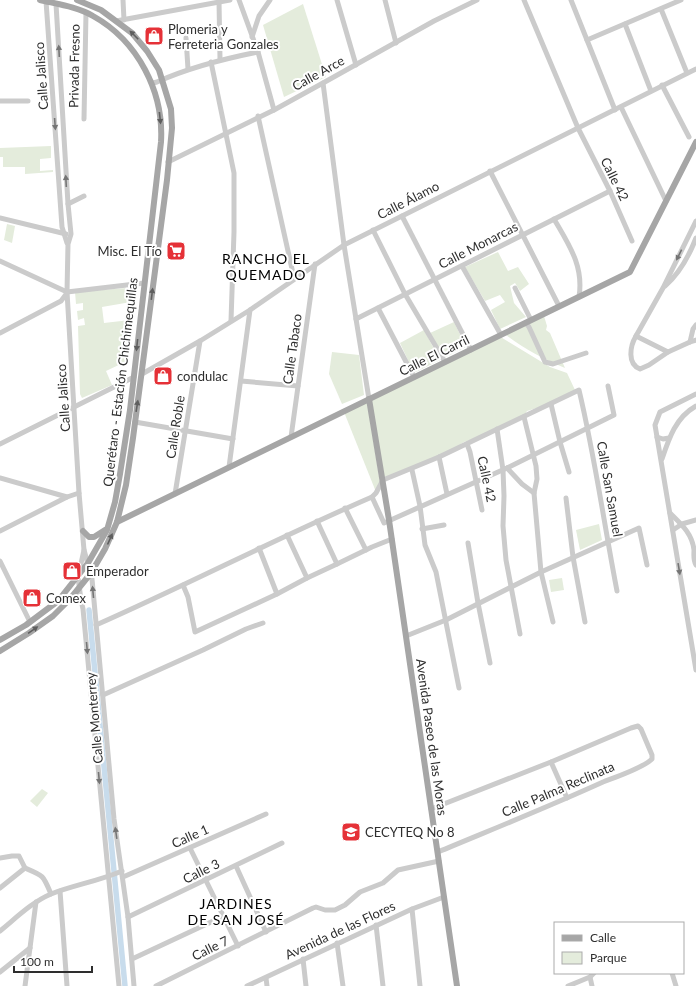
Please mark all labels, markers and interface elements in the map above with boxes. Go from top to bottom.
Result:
place label: Plomeria y Ferreteria Gonzales [168,21,279,52]
street label: Privada Fresno [65,24,83,108]
shop icon: Plomeria y Ferreteria Gonzales [143,25,165,47]
one-way arrow [129,31,139,40]
street label: Calle Jalisco [31,41,51,111]
one-way arrow [56,44,62,57]
street label: Calle Arce [289,52,347,94]
one-way arrow [157,112,164,124]
one-way arrow [52,118,59,130]
street label: Calle 42 [598,155,632,203]
one-way arrow [63,175,70,187]
street label: Calle Álamo [374,178,442,222]
street label: Calle Monarcas [436,218,521,272]
supermarket icon: Misc. El Tío [165,240,187,262]
place label: Misc. El Tío [98,243,162,259]
one-way arrow [676,249,682,260]
district label: RANCHO EL QUEMADO [222,250,310,283]
street label: Querétaro - Estación Chichimequillas [99,276,141,488]
one-way arrow [149,288,155,300]
street label: Calle Tabaco [279,313,305,385]
street label: Calle El Carril [396,331,472,379]
one-way arrow [134,339,141,351]
street label: Calle Jalisco [53,363,73,433]
shop icon: condulac [152,365,174,387]
place label: condulac [177,368,228,384]
street label: Calle Roble [162,394,188,460]
one-way arrow [134,400,140,412]
street label: Calle San Samuel [594,440,626,538]
street label: Calle 42 [474,455,500,503]
one-way arrow [107,533,113,544]
shop icon: Emperador [61,560,83,582]
place label: Emperador [86,563,149,579]
one-way arrow [676,563,682,575]
one-way arrow [89,586,96,598]
shop icon: Comex [21,587,43,609]
place label: Comex [46,590,86,606]
one-way arrow [28,626,38,634]
one-way arrow [84,642,90,654]
street label: Avenida Paseo de las Moras [413,658,451,817]
street label: Calle Monterrey [82,671,106,765]
street label: Calle Palma Reclinata [499,758,617,820]
one-way arrow [96,772,103,784]
street label: Calle 1 [169,821,211,851]
school or university icon: CECYTEQ No 8 [340,821,362,843]
place label: CECYTEQ No 8 [365,824,454,840]
one-way arrow [113,826,119,839]
street label: Calle 3 [180,855,222,887]
district label: JARDINES DE SAN JOSÉ [188,895,284,928]
street label: Avenida de las Flores [282,897,398,963]
legend [554,922,684,974]
text: Calle [590,930,616,945]
street label: Calle 7 [189,932,231,964]
scale bar [14,948,92,974]
text: Parque [590,950,627,965]
text: 100 m [20,954,54,969]

